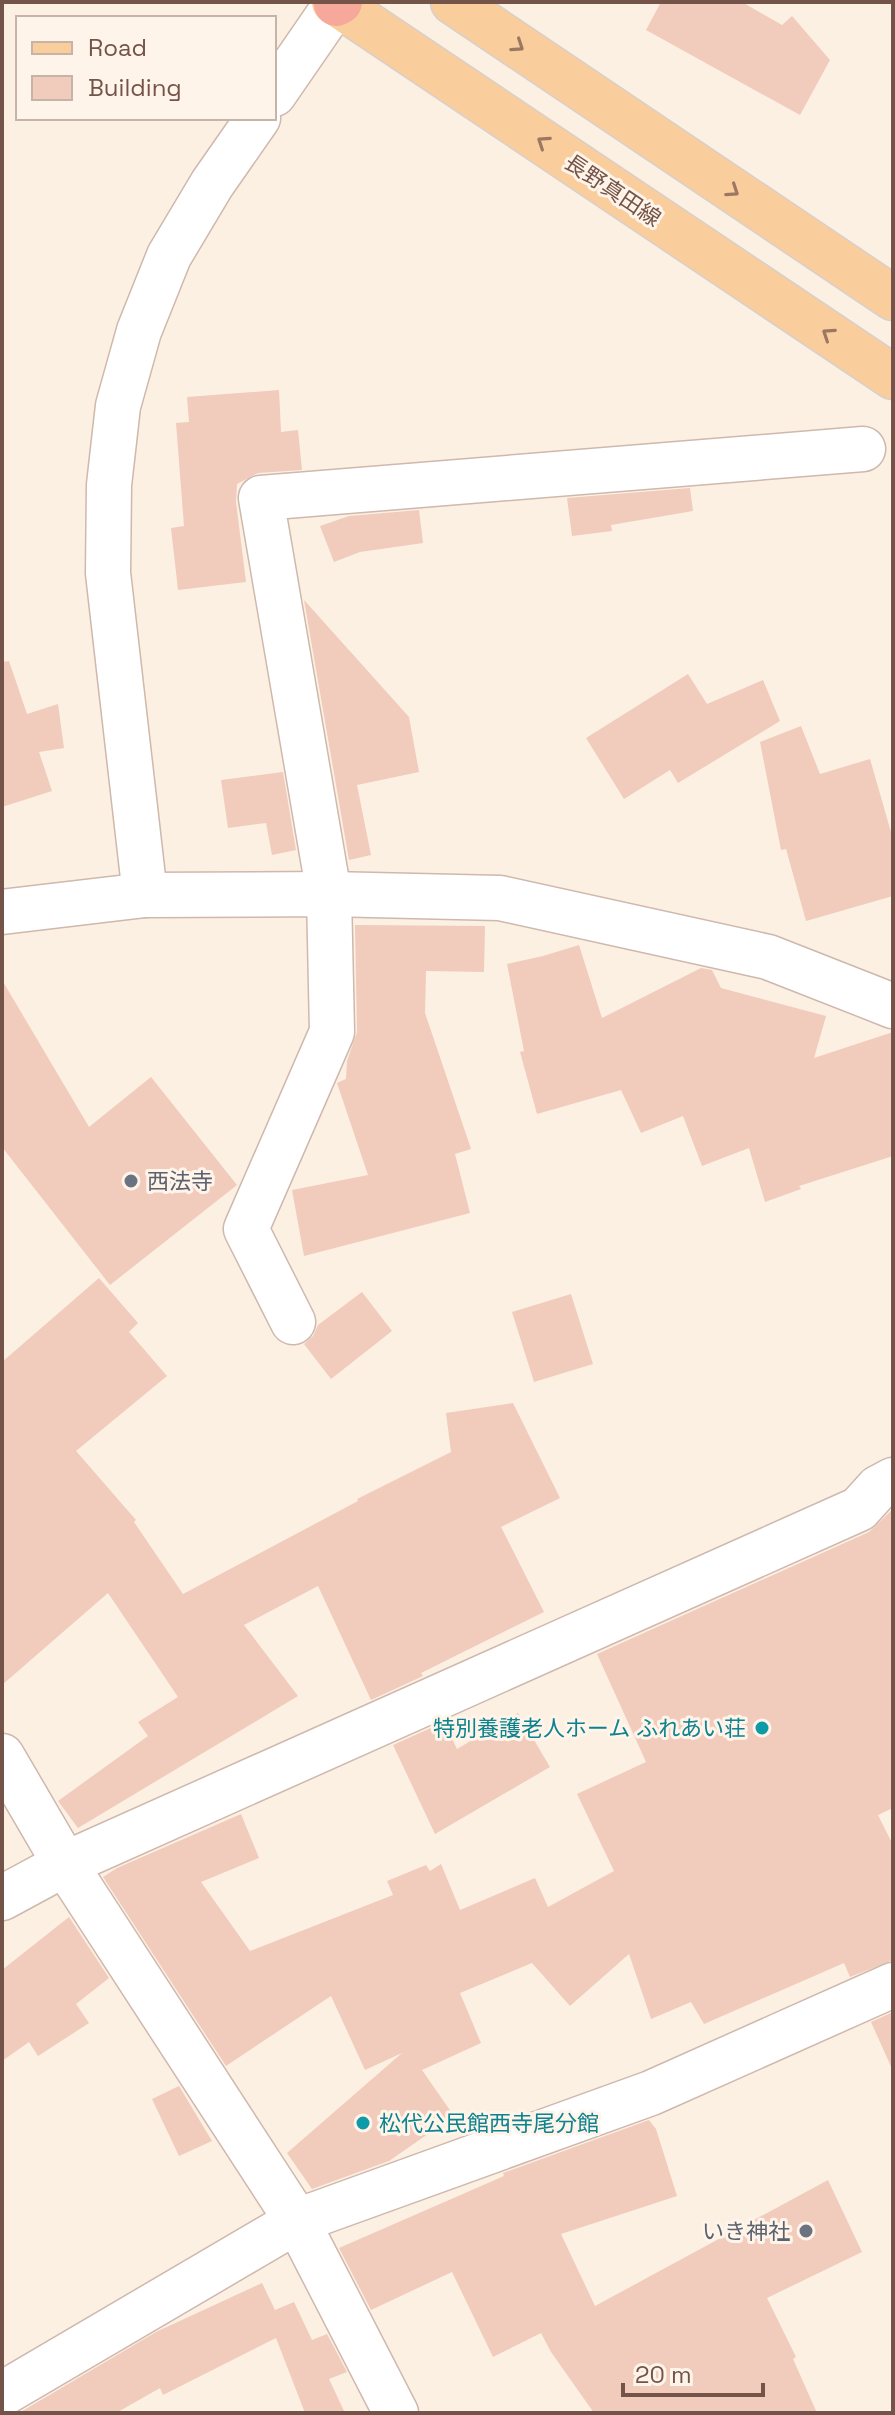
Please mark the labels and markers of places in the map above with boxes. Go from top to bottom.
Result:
place label: 西法寺 [147,1167,213,1195]
marker: 西法寺 [122,1172,140,1190]
place label: 特別養護老人ホーム ふれあい荘 [433,1714,746,1742]
marker: 特別養護老人ホーム ふれあい荘 [753,1719,771,1737]
place label: 松代公民館西寺尾分館 [379,2109,599,2137]
marker: 松代公民館西寺尾分館 [354,2114,372,2132]
place label: いき神社 [702,2217,790,2245]
marker: いき神社 [797,2222,815,2240]

